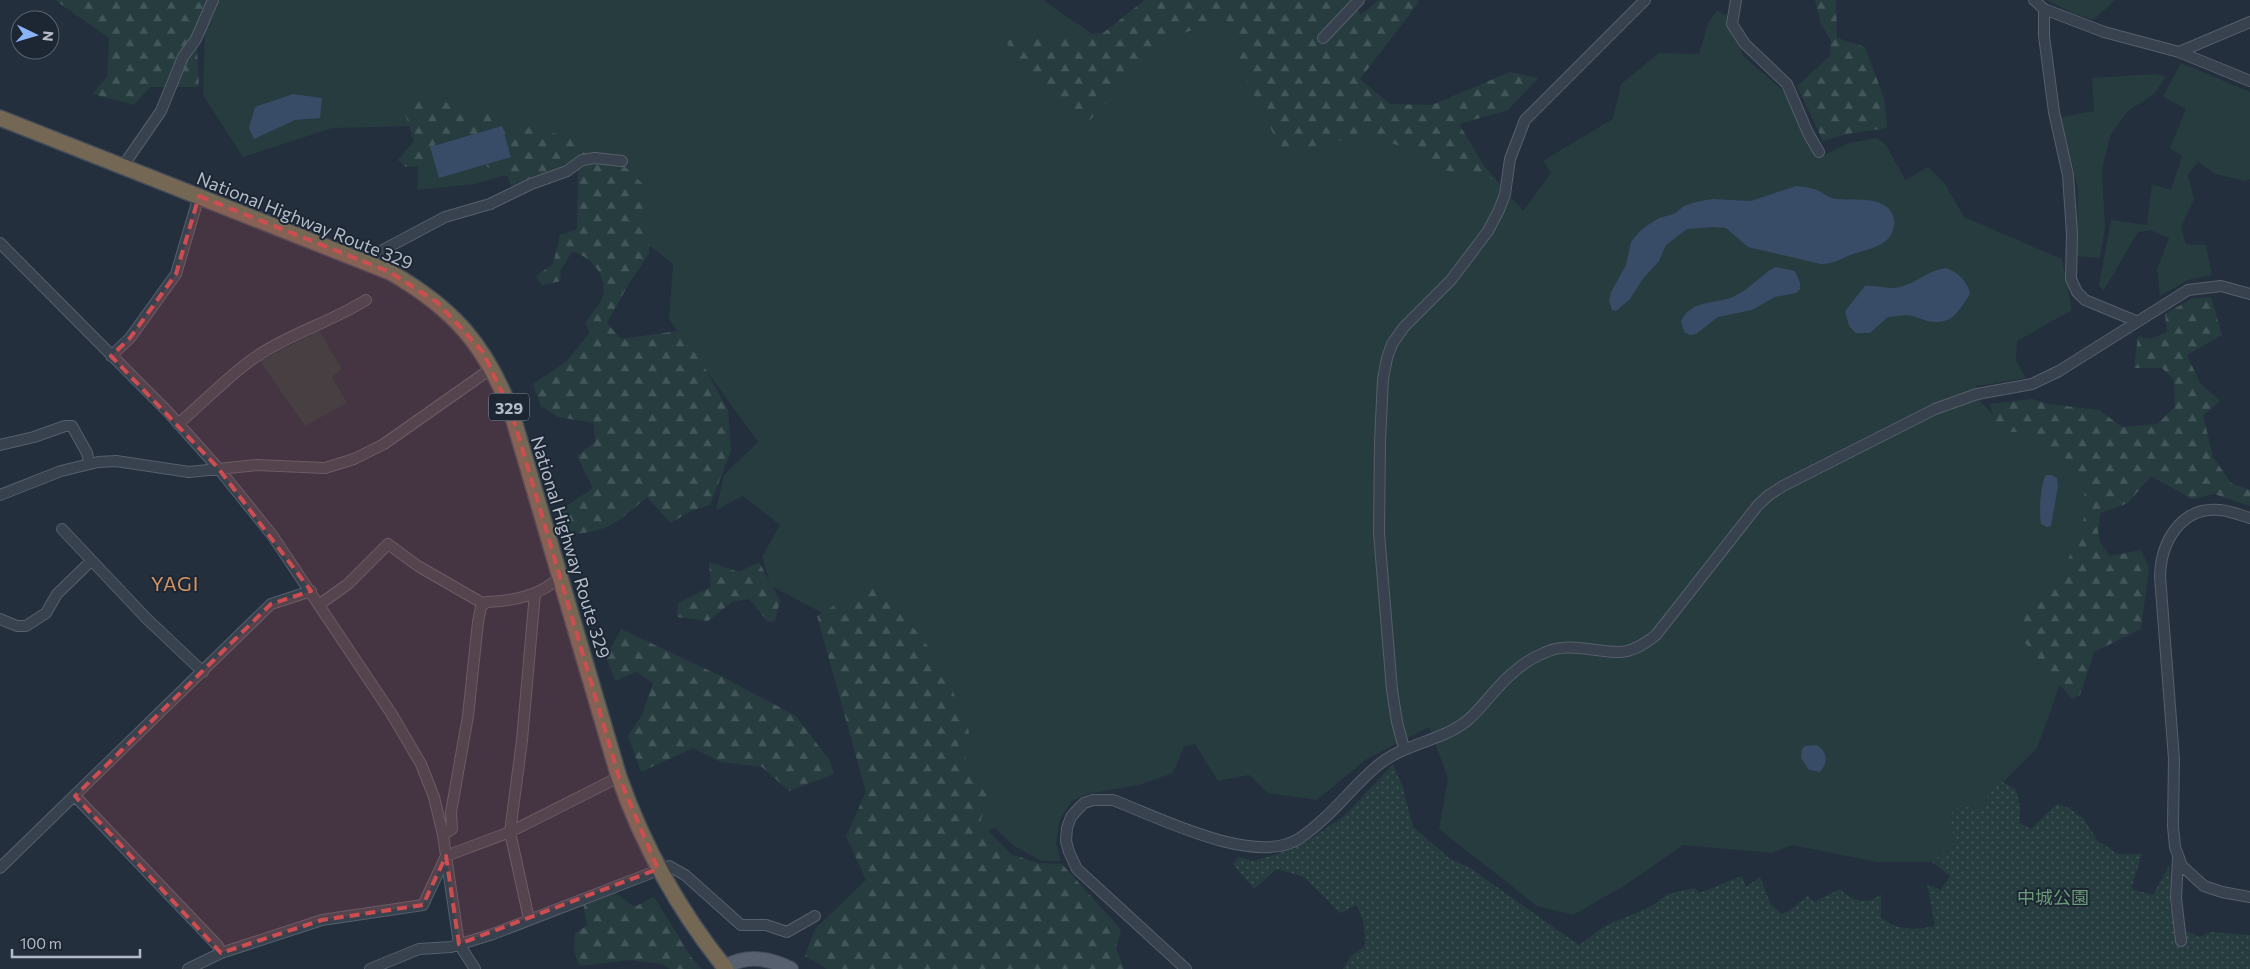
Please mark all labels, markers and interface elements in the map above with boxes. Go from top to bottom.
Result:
north arrow [10,10,60,60]
text: N [40,30,57,42]
street label: National Highway Route 329 [194,166,416,274]
road number: 329 [489,394,529,421]
street label: National Highway Route 329 [527,433,615,661]
district label: YAGI [151,571,199,595]
park label: 中城公園 [2017,886,2089,908]
scale bar [12,926,140,958]
text: 100 m [20,934,62,952]

